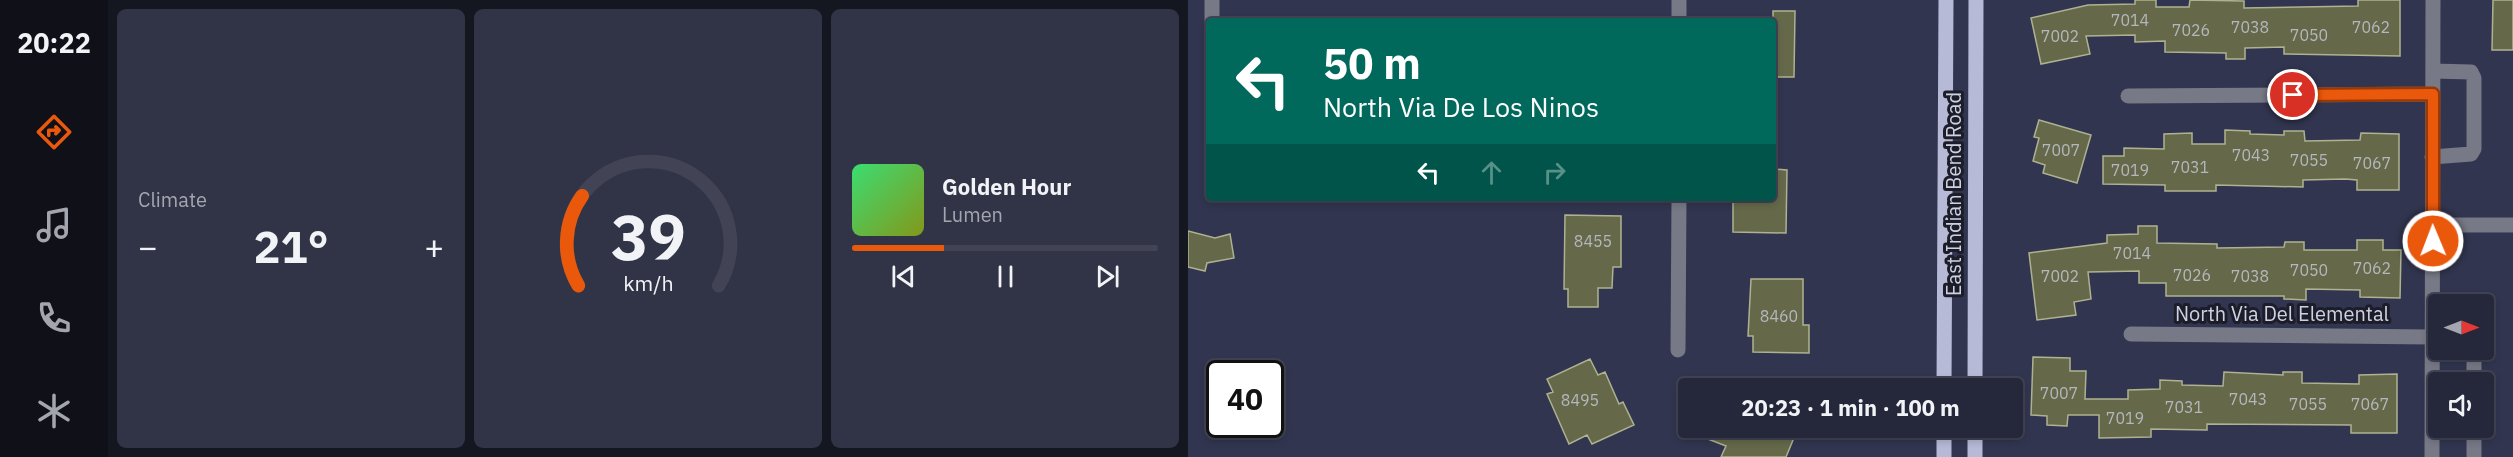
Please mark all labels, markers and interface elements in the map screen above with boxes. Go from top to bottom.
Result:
house number: 7014 [2111,10,2149,30]
house number: 7038 [2231,17,2269,37]
house number: 7062 [2352,17,2390,37]
house number: 7026 [2172,20,2210,40]
text: 20:22 [17,25,91,60]
house number: 7050 [2290,25,2328,45]
house number: 7002 [2041,26,2079,46]
text: 50 m [1323,36,1421,91]
icon: left [1224,42,1302,120]
pin [2267,69,2318,120]
icon: arrive [2276,78,2309,111]
text: North Via De Los Ninos [1323,89,1599,124]
street label: East Indian Bend Road [1940,92,1967,296]
icon: directions [33,111,75,153]
house number: 7007 [2042,140,2080,160]
house number: 7043 [2232,145,2270,165]
house number: 7055 [2290,150,2328,170]
house number: 7067 [2353,153,2391,173]
icon: left [1412,156,1445,189]
icon: ahead [1475,156,1508,189]
icon: right [1538,156,1571,189]
house number: 7031 [2171,157,2209,177]
house number: 7019 [2111,160,2149,180]
text: Golden Hour [942,172,1071,201]
text: Climate [138,186,207,213]
text: 39 [611,196,685,277]
text: Lumen [942,201,1003,228]
icon: music [33,204,75,246]
position arrow [2401,209,2465,273]
text: 21° [253,217,329,275]
text: − [138,225,158,268]
text: + [424,225,444,268]
house number: 8455 [1574,231,1612,251]
house number: 7014 [2113,243,2151,263]
house number: 7062 [2353,258,2391,278]
icon: previous [887,260,920,293]
icon: pause [989,260,1022,293]
icon: next [1091,260,1124,293]
house number: 7050 [2290,260,2328,280]
house number: 7026 [2173,265,2211,285]
house number: 7002 [2041,266,2079,286]
house number: 7038 [2231,266,2269,286]
text: km/h [623,269,673,297]
north arrow [2428,294,2494,360]
map controls [2428,294,2494,438]
icon: phone [33,297,75,339]
street label: North Via Del Elemental [2175,300,2389,327]
house number: 8460 [1760,306,1798,326]
speed limit sign: 40 [1206,360,1284,438]
button: sound [2428,372,2494,438]
house number: 7007 [2040,383,2078,403]
house number: 7043 [2229,389,2267,409]
icon: climate [33,390,75,432]
house number: 8495 [1561,390,1599,410]
text: 20:23 · 1 min · 100 m [1741,393,1960,422]
house number: 7055 [2289,394,2327,414]
house number: 7067 [2351,394,2389,414]
house number: 7031 [2165,397,2203,417]
house number: 7019 [2106,408,2144,428]

